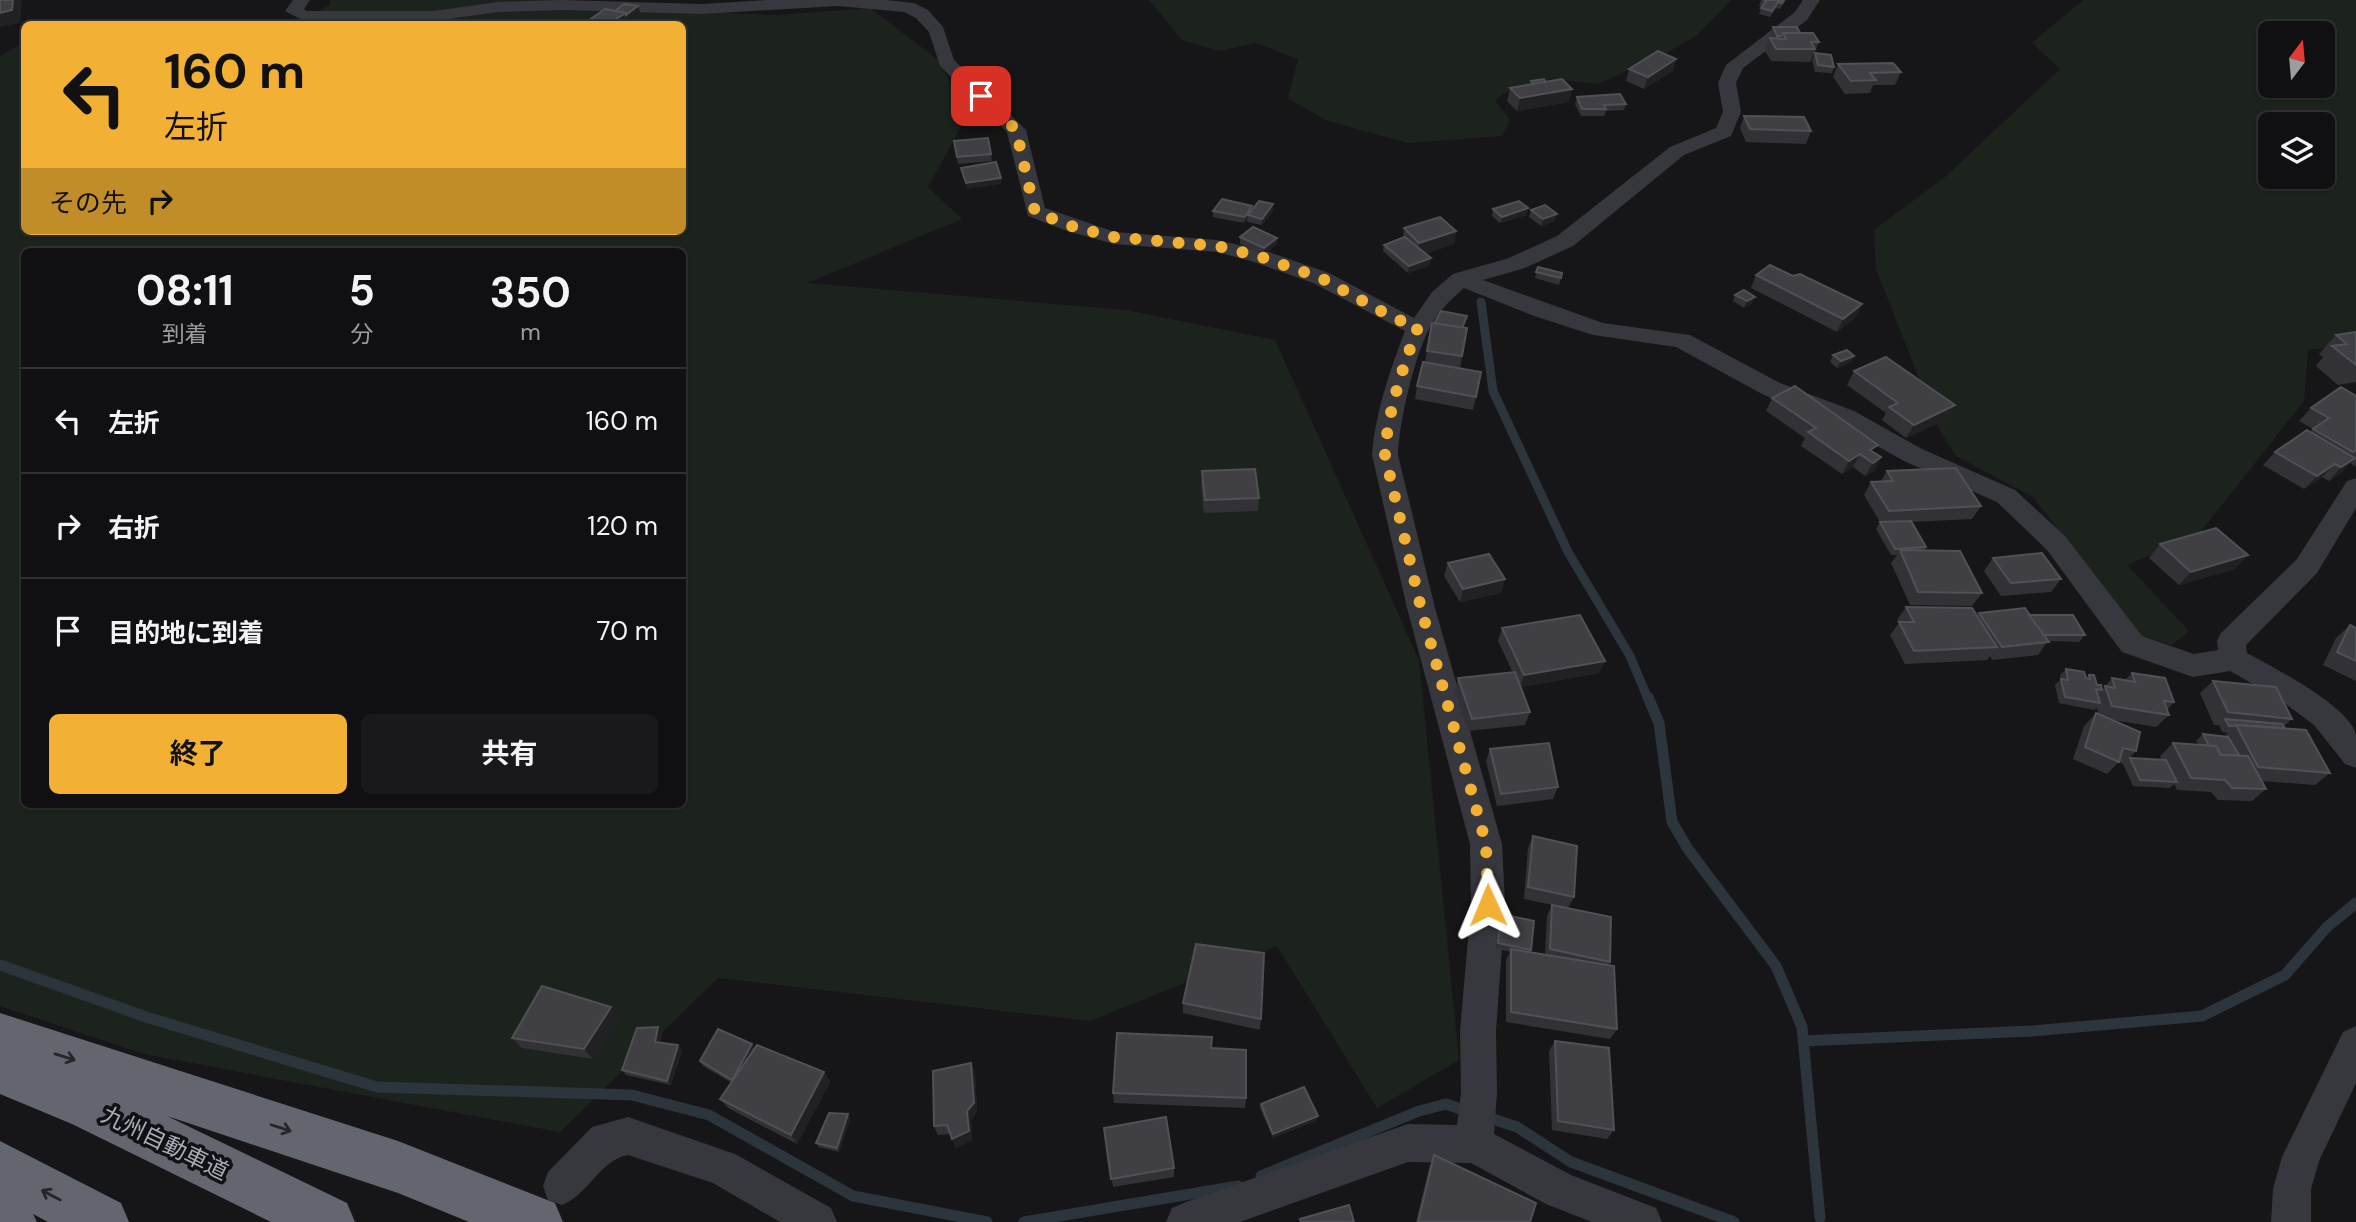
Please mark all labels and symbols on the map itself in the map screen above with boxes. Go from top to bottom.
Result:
north arrow [2258,21,2334,98]
pin [951,66,1011,126]
position arrow [1451,868,1525,942]
one-way arrow [54,1052,76,1065]
street label: 九州自動車道 [96,1099,234,1187]
one-way arrow [270,1123,292,1135]
one-way arrow [41,1187,62,1201]

